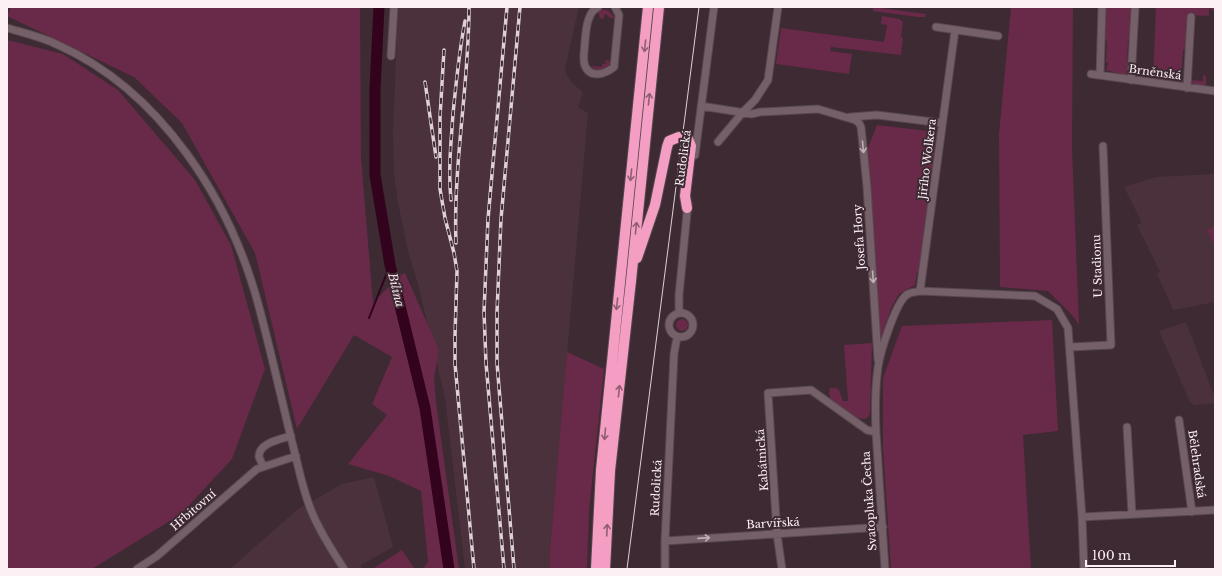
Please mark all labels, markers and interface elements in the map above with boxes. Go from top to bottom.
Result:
one-way arrow [641,39,648,52]
street label: Brněnská [1128,61,1183,83]
one-way arrow [646,93,653,106]
street label: Jiřího Wolkera [915,117,939,202]
street label: Rudolická [672,128,694,187]
one-way arrow [859,140,866,153]
one-way arrow [627,168,635,181]
street label: Josefa Hory [850,204,868,272]
one-way arrow [633,222,640,235]
street label: U Stadionu [1089,234,1105,298]
water label: Bílina [385,270,408,309]
one-way arrow [869,270,876,283]
one-way arrow [614,297,621,310]
one-way arrow [615,385,623,398]
one-way arrow [601,427,609,440]
street label: Kabátnická [753,428,771,492]
street label: Bělehradská [1185,429,1209,500]
street label: Svatopluka Čecha [858,450,879,551]
street label: Rudolická [648,458,665,517]
street label: Hřbitovní [167,486,219,534]
street label: Barvířská [746,515,801,531]
one-way arrow [603,524,610,537]
one-way arrow [697,535,710,542]
scale bar [1086,542,1175,568]
text: 100 m [1092,548,1131,563]

